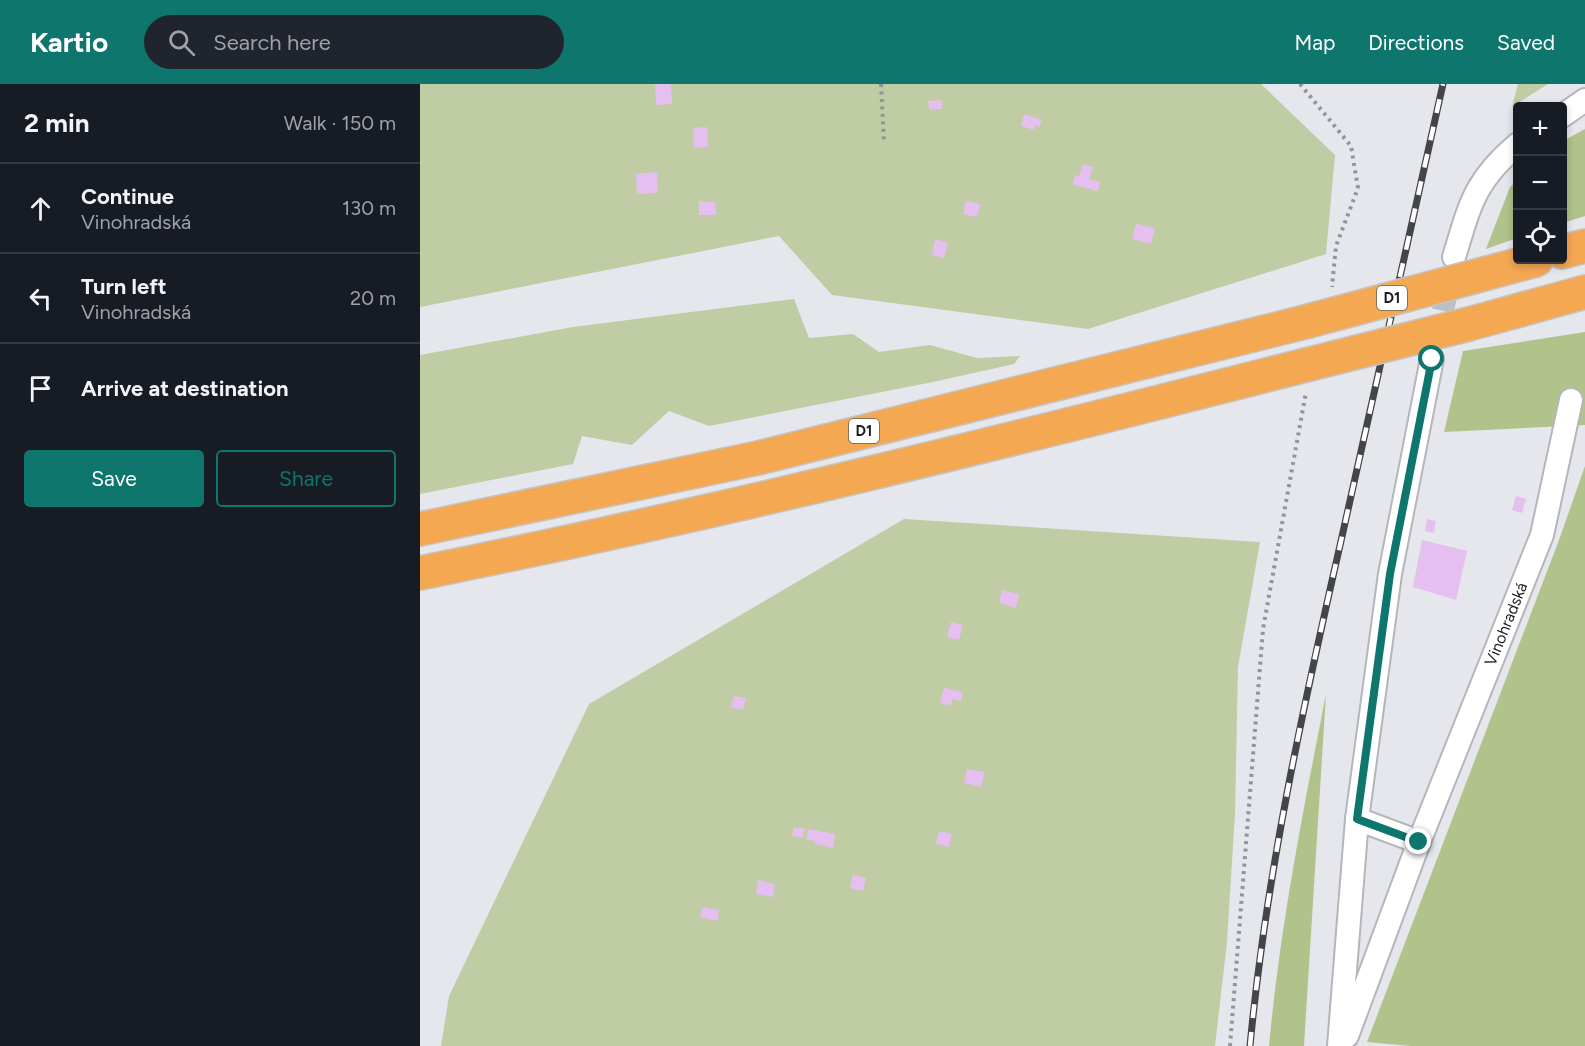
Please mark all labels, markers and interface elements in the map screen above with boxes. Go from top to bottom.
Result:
search box [144,15,564,69]
text: Kartio [30,25,108,59]
icon: search [165,26,198,59]
text: Search here [213,29,331,56]
text: Map [1294,30,1335,55]
text: Directions [1368,30,1464,55]
text: Saved [1497,30,1555,55]
map controls [1513,102,1567,264]
button: + [1513,102,1567,156]
text: 2 min [24,107,90,139]
text: Walk · 150 m [284,111,396,135]
button: − [1513,156,1567,210]
text: Continue [81,183,174,210]
icon: ahead [24,192,57,225]
text: 130 m [342,196,396,220]
text: Vinohradská [81,210,191,234]
button: locate [1513,210,1567,264]
text: Turn left [81,273,167,300]
icon: left [24,282,57,315]
text: 20 m [350,286,396,310]
road number: D1 [1377,286,1407,310]
text: Vinohradská [81,300,191,324]
route start [1418,345,1444,371]
icon: arrive [24,372,57,405]
text: Arrive at destination [81,375,289,402]
road number: D1 [849,419,879,443]
button: Save [24,450,204,507]
button: Share [216,450,396,507]
street label: Vinohradská [1481,580,1531,668]
route end [1405,828,1431,854]

